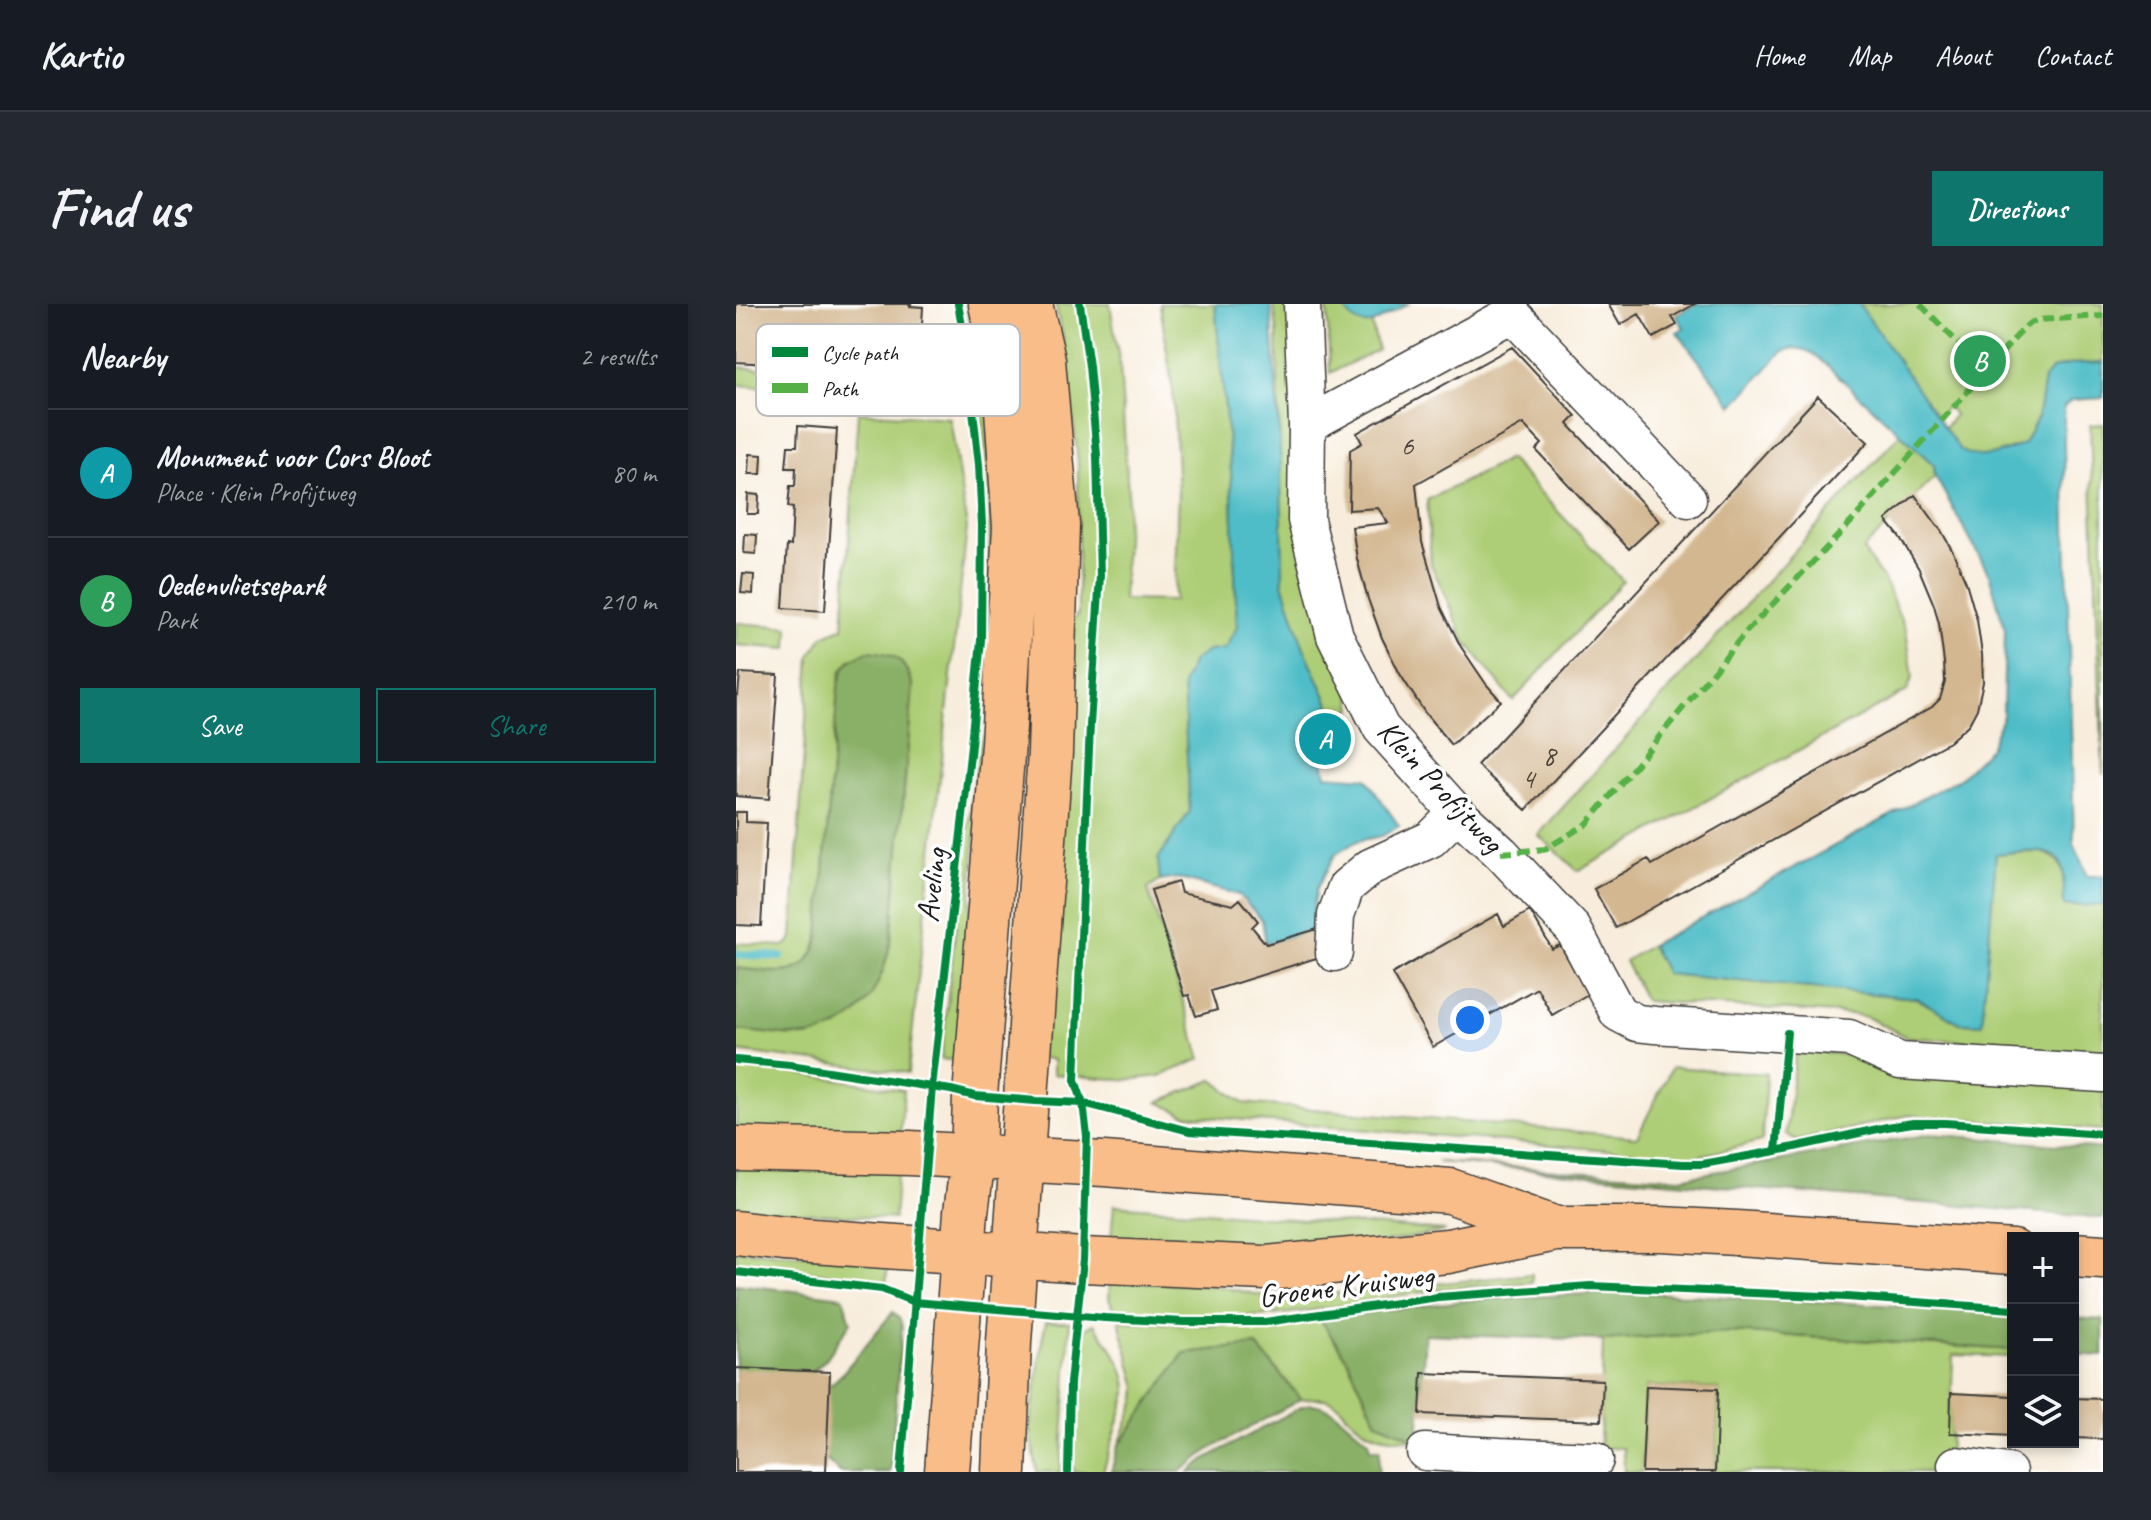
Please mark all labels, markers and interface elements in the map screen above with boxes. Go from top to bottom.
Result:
text: Kartio [40,32,122,79]
text: Home [1754,38,1804,73]
text: Map [1848,38,1891,73]
text: About [1935,38,1991,73]
text: Contact [2035,38,2111,73]
button: Directions [1932,171,2103,246]
text: Find us [48,173,188,244]
legend [756,324,1020,416]
pin: B [1954,331,2006,391]
text: Nearby [80,335,166,378]
text: Cycle path [822,339,899,367]
text: 2 results [580,340,656,373]
text: Path [822,375,859,403]
house number: 6 [1401,428,1415,463]
text: Monument voor Cors Bloot [156,438,429,476]
text: A [99,457,113,490]
text: 80 m [612,457,656,490]
text: Place · Klein Profijtweg [156,476,356,509]
text: Oedenvlietsepark [156,566,325,604]
text: B [99,585,113,618]
text: 210 m [600,585,656,618]
text: Park [156,604,197,637]
button: Save [80,688,360,763]
button: Share [376,688,656,763]
pin: A [1299,709,1351,769]
street label: Klein Profijtweg [1368,711,1514,863]
house number: 8 [1543,738,1558,773]
house number: 4 [1522,761,1537,796]
street label: Aveling [907,844,957,924]
your location [1450,1000,1490,1040]
map controls [2007,1232,2079,1448]
button: + [2007,1232,2079,1304]
street label: Groene Kruisweg [1256,1254,1437,1317]
button: − [2007,1304,2079,1376]
button: layers [2007,1376,2079,1448]

